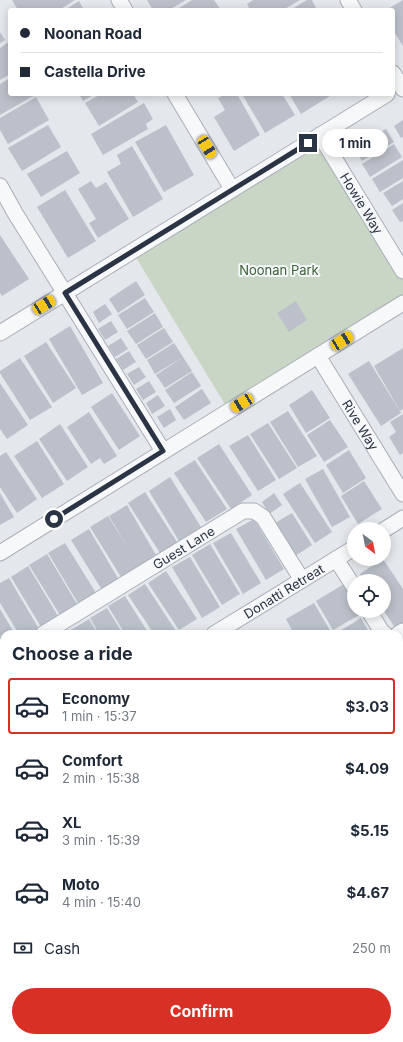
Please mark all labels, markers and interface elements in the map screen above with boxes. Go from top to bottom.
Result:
text: Noonan Road [44,24,142,43]
text: Castella Drive [44,62,146,81]
callout: 1 min [322,129,388,157]
car [196,134,218,160]
route end [299,134,317,152]
text: 1 min [339,135,371,151]
street label: Howie Way [337,170,386,237]
park label: Noonan Park [239,262,319,278]
car [31,294,57,316]
car [329,330,355,352]
car [229,392,255,414]
street label: Rive Way [339,397,382,453]
route start [45,510,63,528]
street label: Guest Lane [150,522,217,573]
north arrow [347,522,391,566]
map controls [347,522,391,618]
street label: Donatti Retreat [241,560,327,622]
button: locate [347,574,391,618]
text: Choose a ride [12,643,133,664]
icon: car [14,688,50,724]
text: Economy [62,689,130,708]
text: $3.03 [345,697,389,716]
text: 1 min · 15:37 [62,708,137,724]
icon: car [14,750,50,786]
text: Comfort [62,751,123,770]
text: $4.09 [345,759,389,778]
text: 2 min · 15:38 [62,770,140,786]
icon: car [14,812,50,848]
text: XL [62,813,82,832]
text: $5.15 [350,821,389,840]
text: 3 min · 15:39 [62,832,140,848]
icon: car [14,874,50,910]
text: Moto [62,875,100,894]
text: $4.67 [347,883,389,902]
text: 4 min · 15:40 [62,894,141,910]
icon: cash [12,937,34,959]
text: Cash [44,939,80,958]
text: 250 m [352,940,391,956]
button: Confirm [12,988,391,1034]

